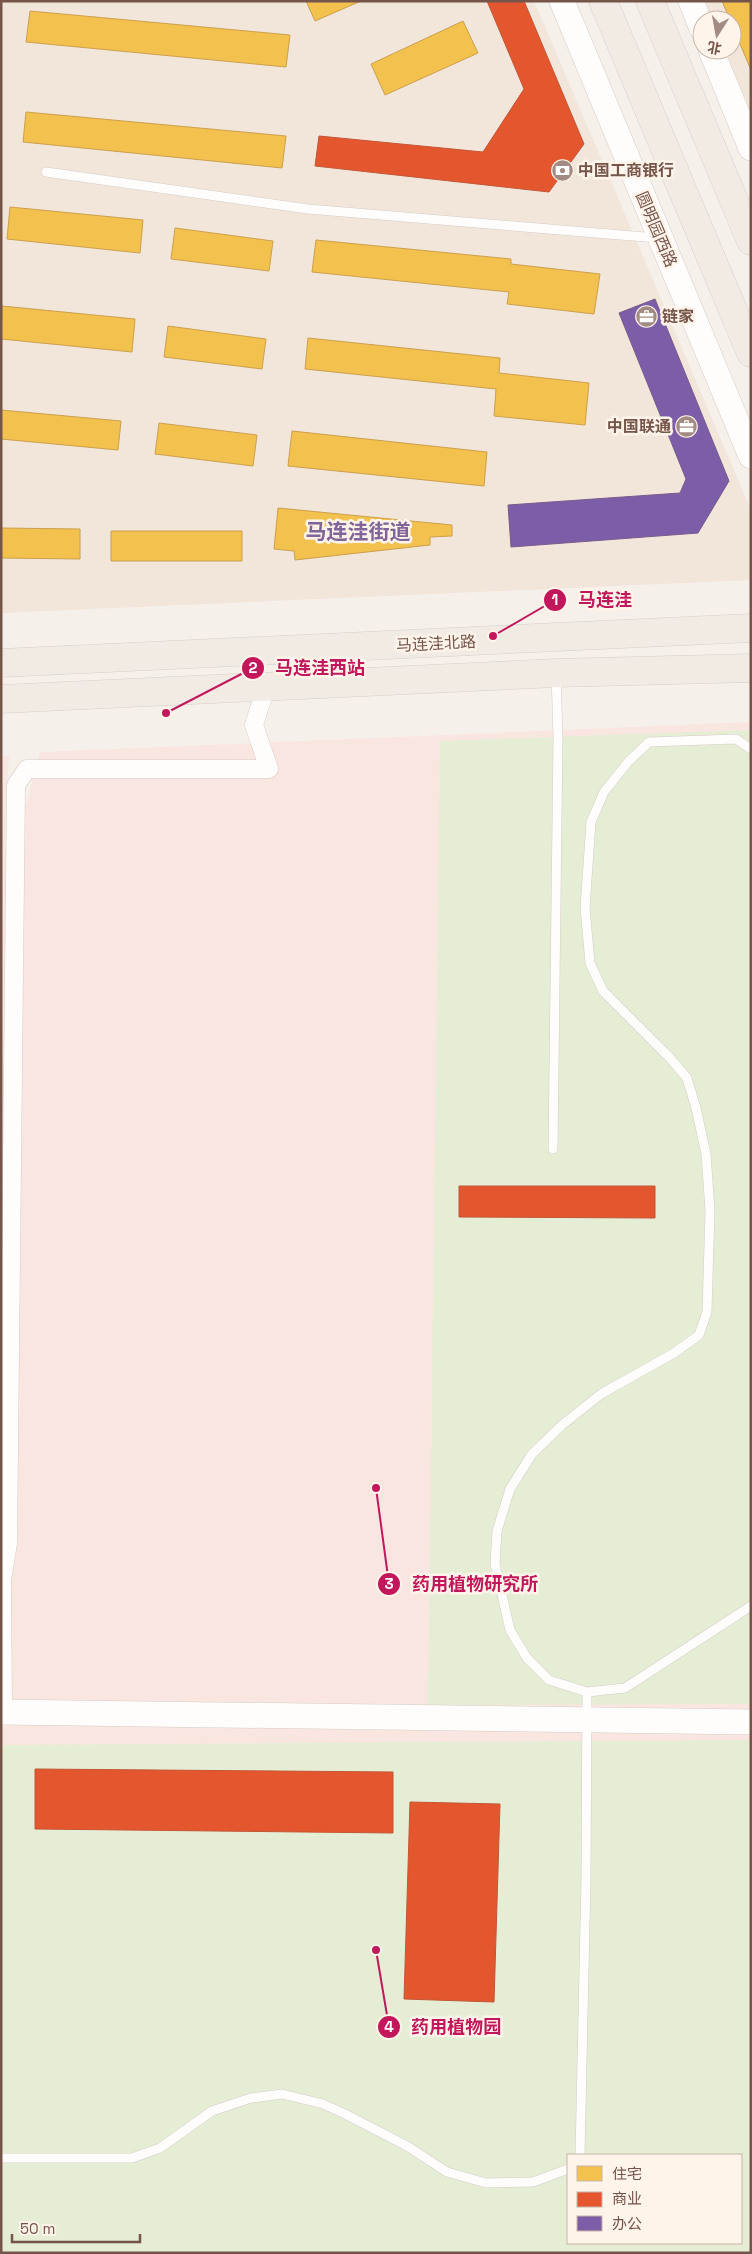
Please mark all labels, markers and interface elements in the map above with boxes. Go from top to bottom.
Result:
north arrow [692,10,742,60]
text: 北 [706,38,723,58]
bank icon: 中国工商银行 [550,158,574,182]
place label: 中国工商银行 [578,160,674,181]
street label: 圆明园西路 [631,188,682,270]
office icon: 链家 [634,304,658,328]
place label: 链家 [662,306,694,327]
office icon: 中国联通 [675,414,699,438]
place label: 中国联通 [607,416,671,437]
district label: 马连洼街道 [306,518,411,545]
callout: 马连洼 [543,584,642,617]
text: 马连洼 [578,588,632,611]
text: 1 [552,590,558,609]
street label: 马连洼北路 [396,631,477,656]
callout: 马连洼西站 [240,652,375,685]
text: 马连洼西站 [275,656,365,679]
text: 2 [249,658,258,677]
callout: 药用植物研究所 [377,1567,548,1600]
text: 药用植物研究所 [412,1572,538,1595]
text: 3 [384,1574,394,1593]
callout: 药用植物园 [376,2010,511,2043]
text: 药用植物园 [411,2015,501,2038]
text: 4 [384,2017,394,2036]
legend [567,2154,742,2244]
text: 住宅 [612,2164,642,2183]
text: 商业 [612,2189,642,2208]
scale bar [12,2212,140,2244]
text: 办公 [612,2214,642,2233]
text: 50 m [20,2219,55,2238]

